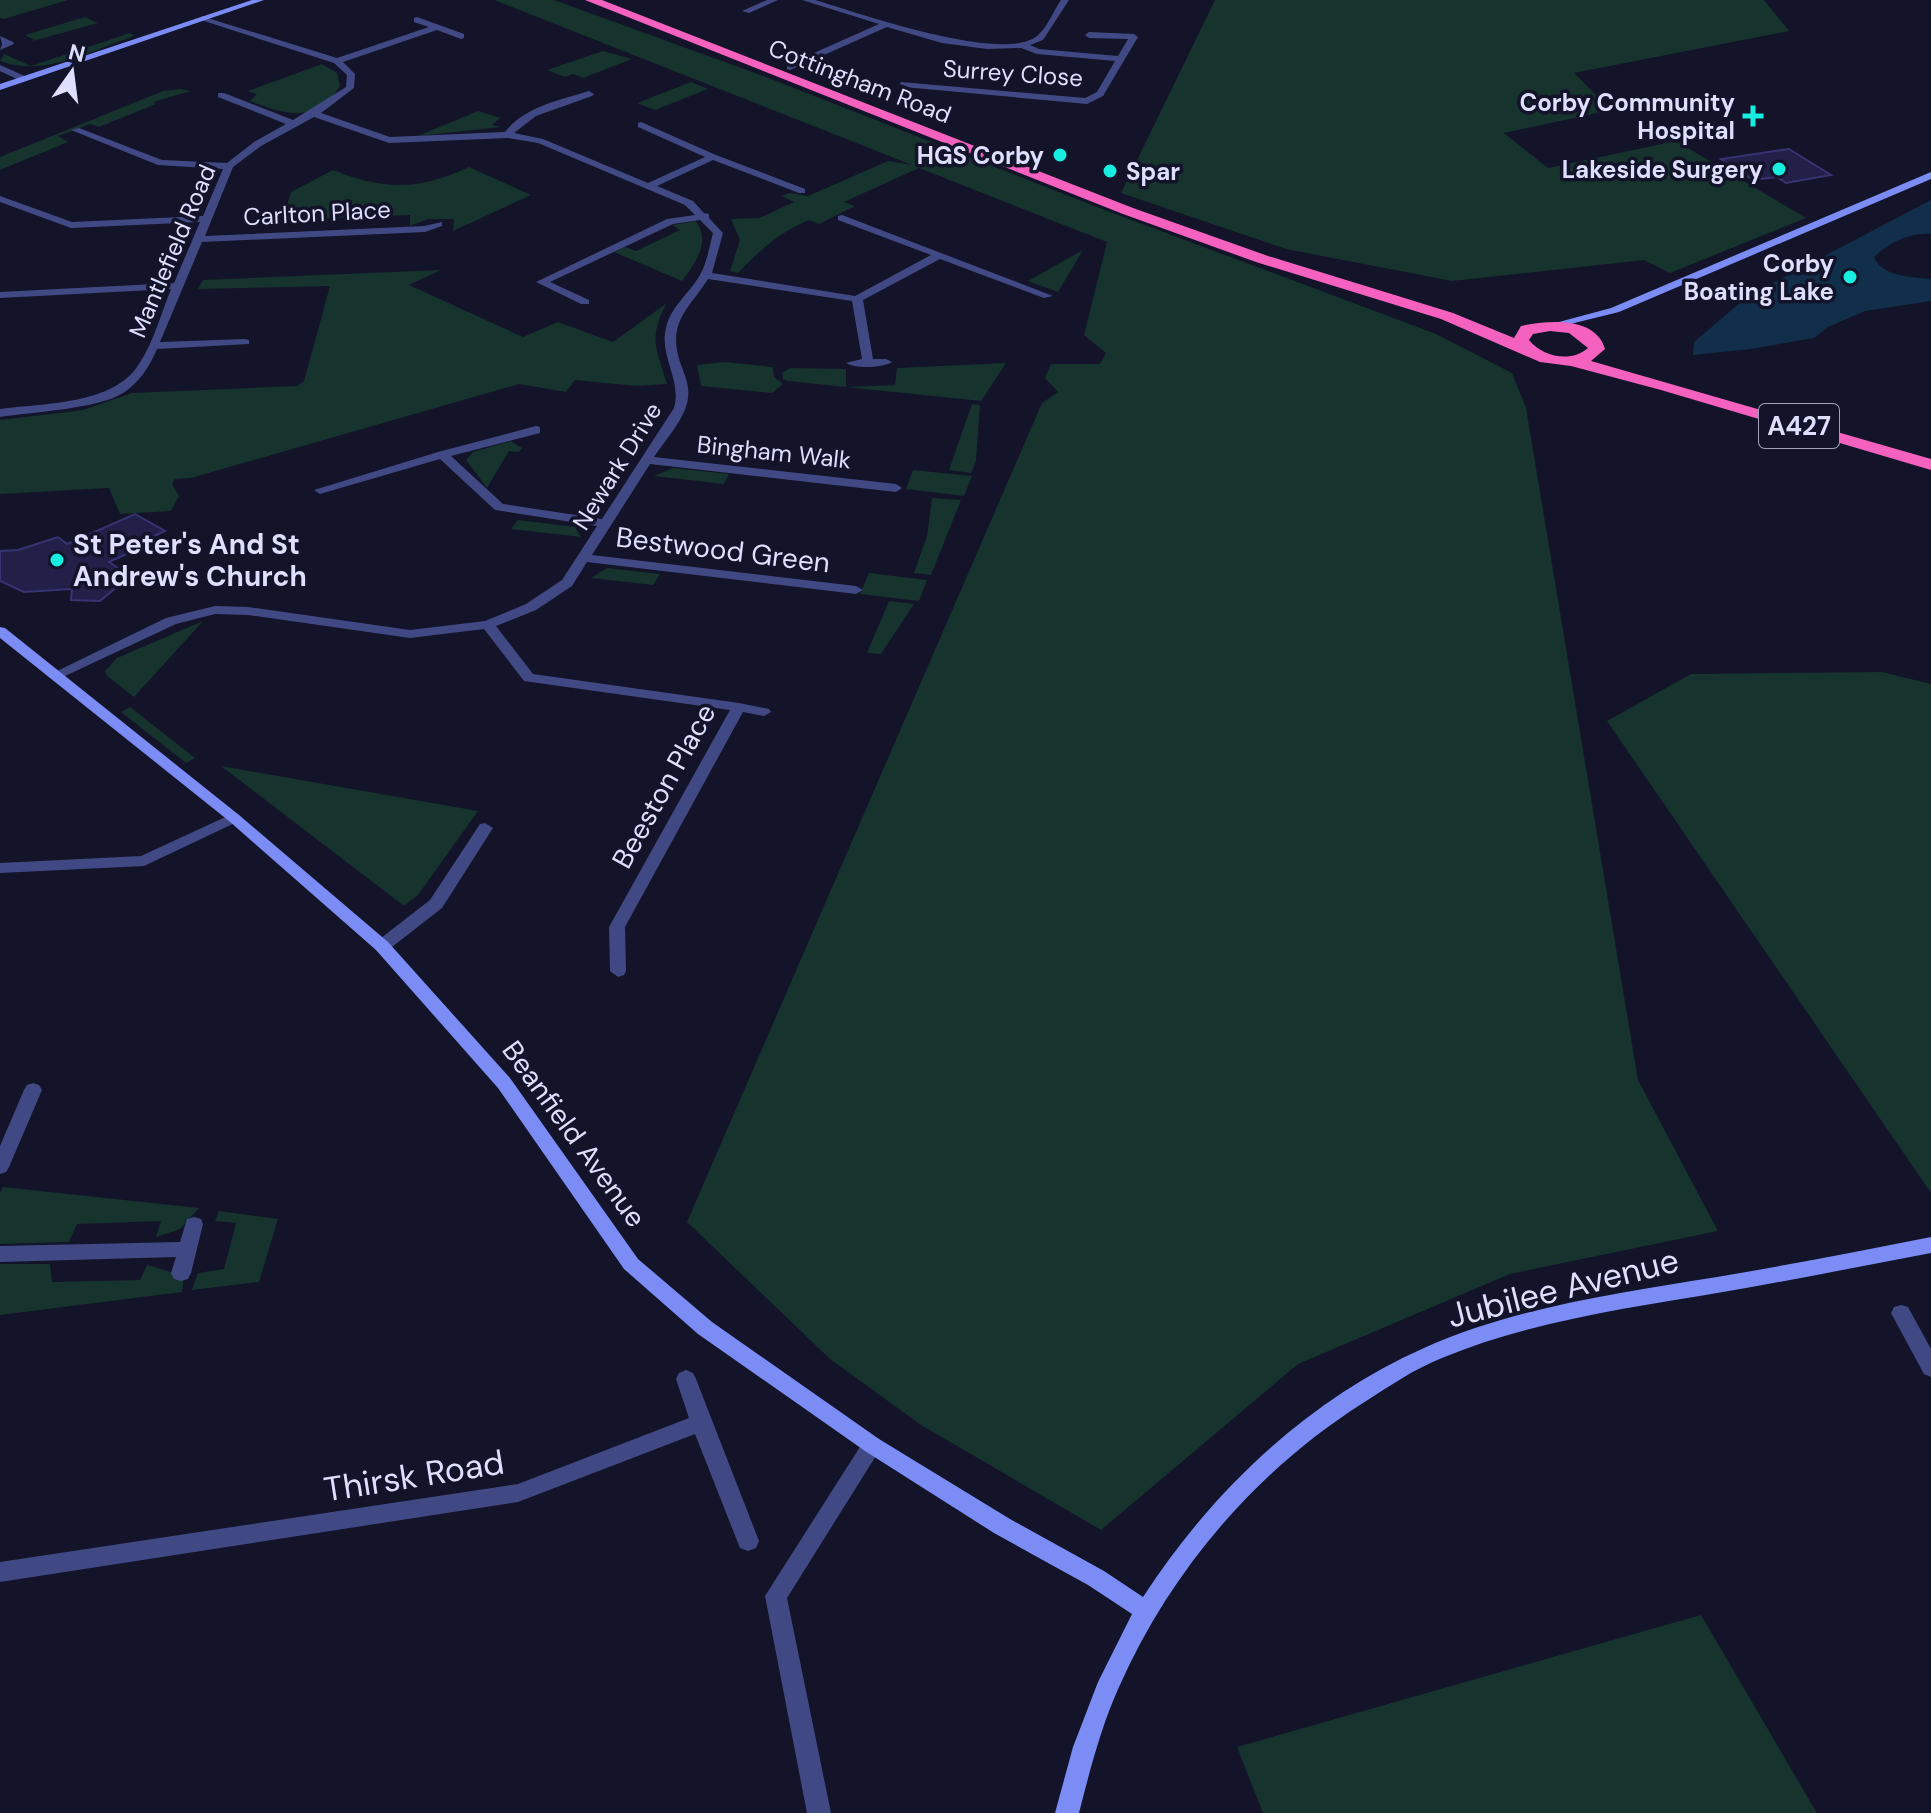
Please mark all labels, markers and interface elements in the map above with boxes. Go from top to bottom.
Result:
north arrow [32,32,112,112]
street label: Cottingham Road [764,32,956,130]
text: N [65,37,88,69]
street label: Surrey Close [942,53,1084,93]
place label: Corby Community Hospital [1520,87,1736,146]
marker: Corby Community Hospital [1742,105,1764,127]
place label: HGS Corby [917,140,1044,171]
marker: HGS Corby [1051,146,1069,164]
place label: Lakeside Surgery [1562,154,1763,185]
place label: Spar [1126,156,1180,187]
street label: Mantlefield Road [122,160,222,342]
marker: Lakeside Surgery [1770,160,1788,178]
marker: Spar [1101,162,1119,180]
street label: Carlton Place [242,194,392,232]
place label: Corby Boating Lake [1684,248,1834,307]
marker: Corby Boating Lake [1841,268,1859,286]
street label: Newark Drive [565,396,669,536]
road number: A427 [1759,404,1839,448]
street label: Bingham Walk [696,429,852,475]
street label: Bestwood Green [614,519,832,581]
place label: St Peter's And St Andrew's Church [73,526,307,595]
marker: St Peter's And St Andrew's Church [48,551,66,569]
street label: Beeston Place [604,697,724,875]
street label: Beanfield Avenue [494,1033,654,1235]
street label: Jubilee Avenue [1443,1238,1683,1338]
street label: Thirsk Road [321,1440,507,1512]

